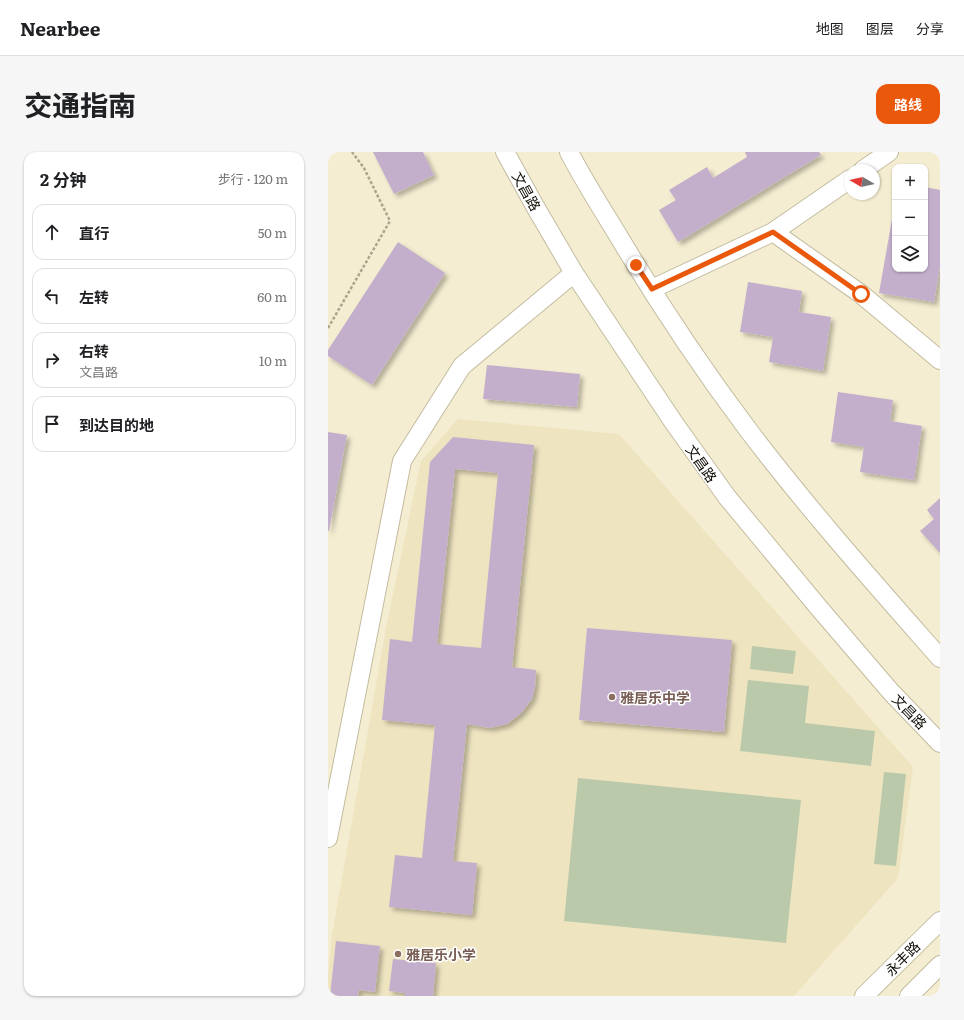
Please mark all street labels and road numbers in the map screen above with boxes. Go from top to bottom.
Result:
street label: 文昌路 [508,168,546,214]
street label: 文昌路 [682,440,722,486]
street label: 文昌路 [888,689,932,733]
street label: 永丰路 [880,936,924,980]

